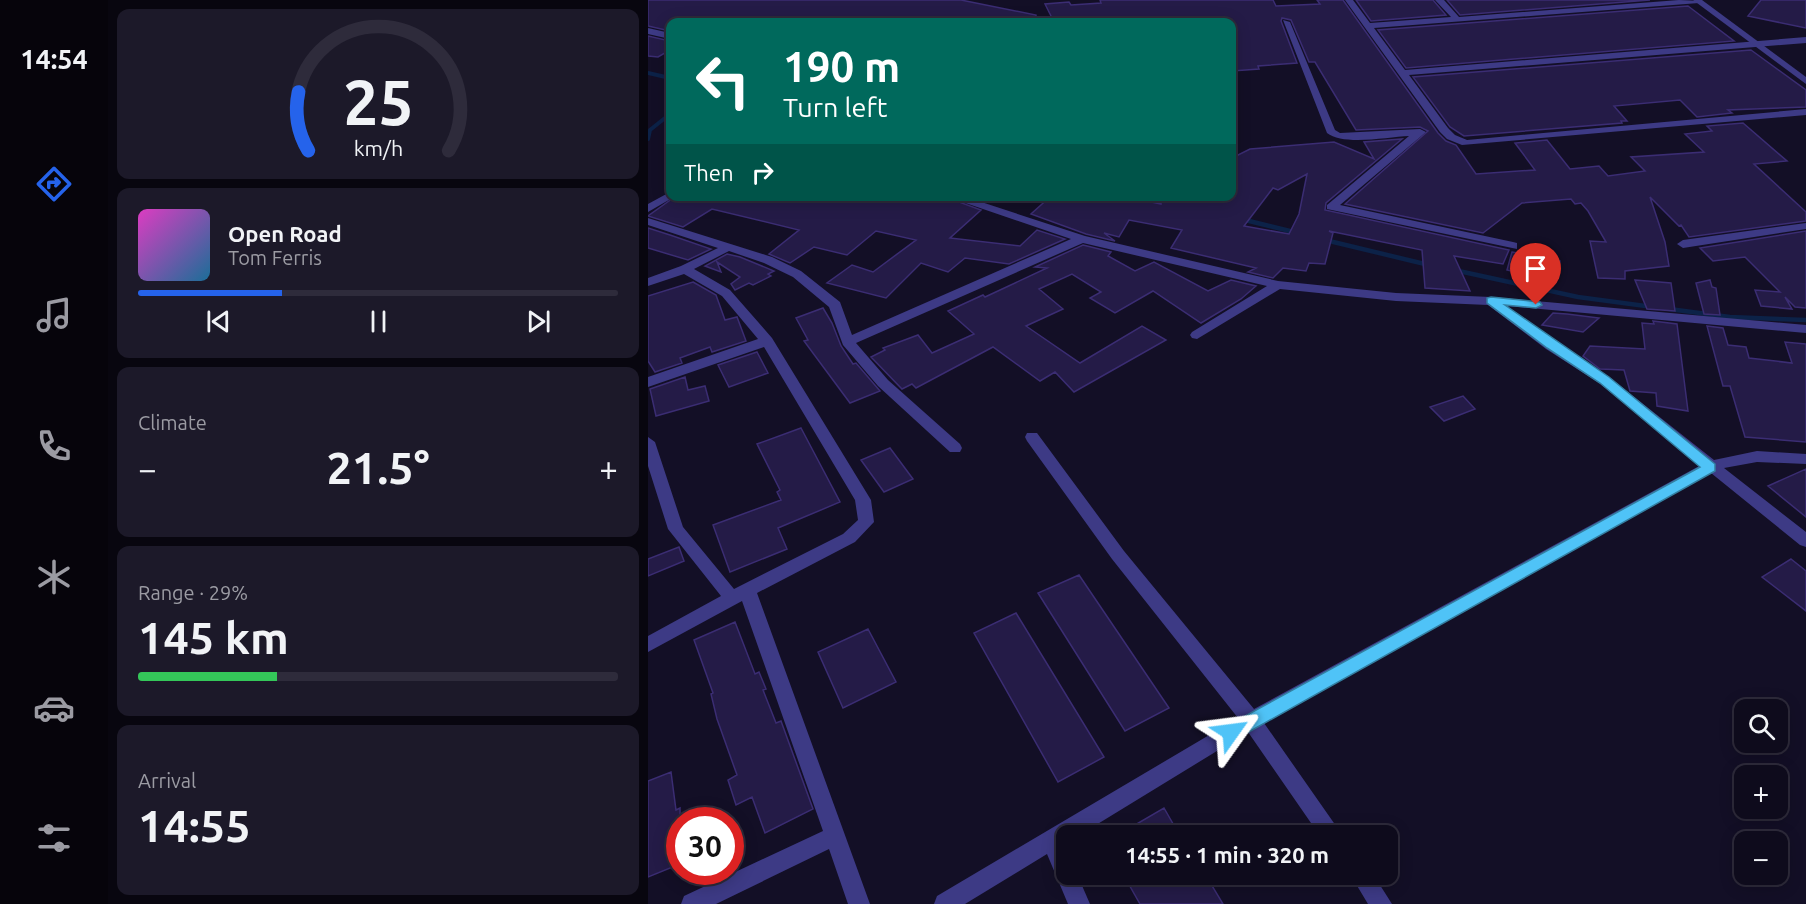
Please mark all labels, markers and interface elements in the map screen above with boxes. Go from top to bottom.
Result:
icon: left [684,42,762,120]
text: 190 m [783,43,900,90]
text: 14:54 [20,44,88,74]
text: 25 [343,67,413,137]
text: Turn left [783,92,887,122]
text: km/h [353,136,403,160]
icon: right [746,156,779,189]
text: Then [684,160,734,185]
icon: directions [33,163,75,205]
text: Open Road [228,221,342,246]
pin [1510,243,1561,305]
text: Tom Ferris [228,246,322,269]
icon: arrive [1519,252,1552,285]
icon: music [33,294,75,336]
icon: previous [202,305,235,338]
icon: pause [362,305,395,338]
icon: next [522,305,555,338]
text: Climate [138,411,207,434]
icon: phone [33,425,75,467]
text: 21.5° [326,442,430,493]
text: − [138,450,157,487]
text: + [599,450,618,487]
icon: climate [33,556,75,598]
text: Range · 29% [138,581,248,604]
text: 145 km [138,612,289,663]
icon: car [33,687,75,729]
map controls [1734,699,1788,885]
button: search [1734,699,1788,753]
position arrow [1199,700,1263,764]
button: + [1734,765,1788,819]
text: Arrival [138,769,196,792]
text: 14:55 [138,800,251,851]
speed limit sign: 30 [666,807,744,885]
icon: filters [33,817,75,859]
button: − [1734,831,1788,885]
text: 14:55 · 1 min · 320 m [1125,842,1329,867]

